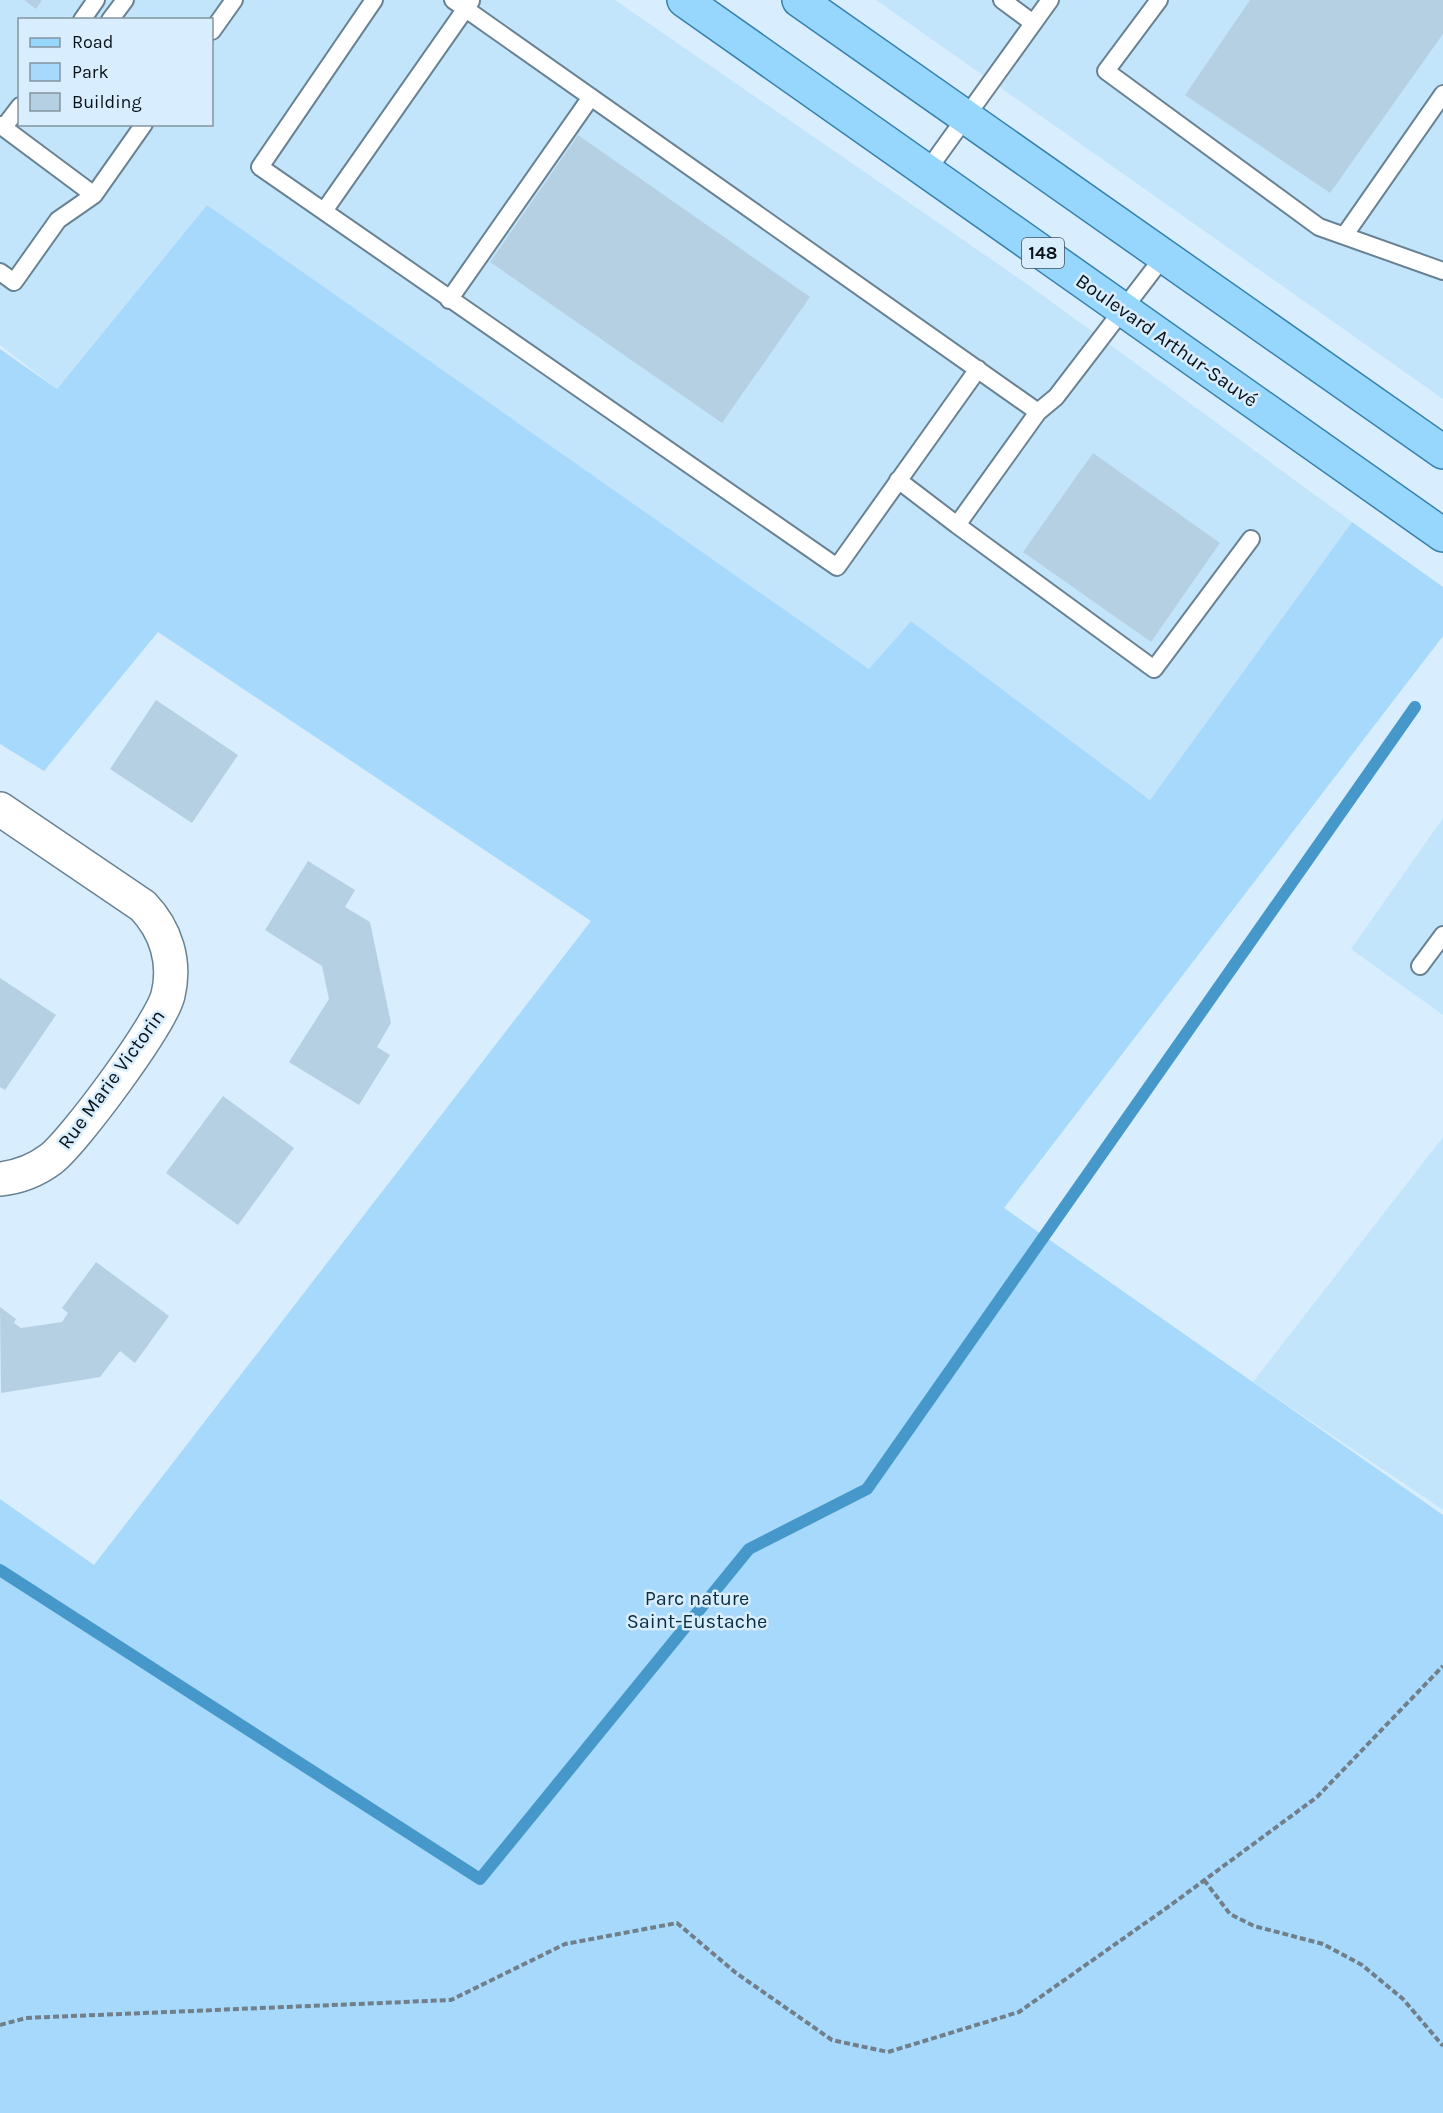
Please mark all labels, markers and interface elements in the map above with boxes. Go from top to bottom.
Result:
legend [18,18,213,126]
text: Road [72,31,113,53]
text: Park [72,61,109,83]
text: Building [72,91,142,113]
road number: 148 [1022,238,1064,268]
street label: Boulevard Arthur-Sauvé [1071,269,1262,412]
street label: Rue Marie Victorin [53,1005,170,1154]
park label: Parc nature Saint-Eustache [627,1587,767,1633]

